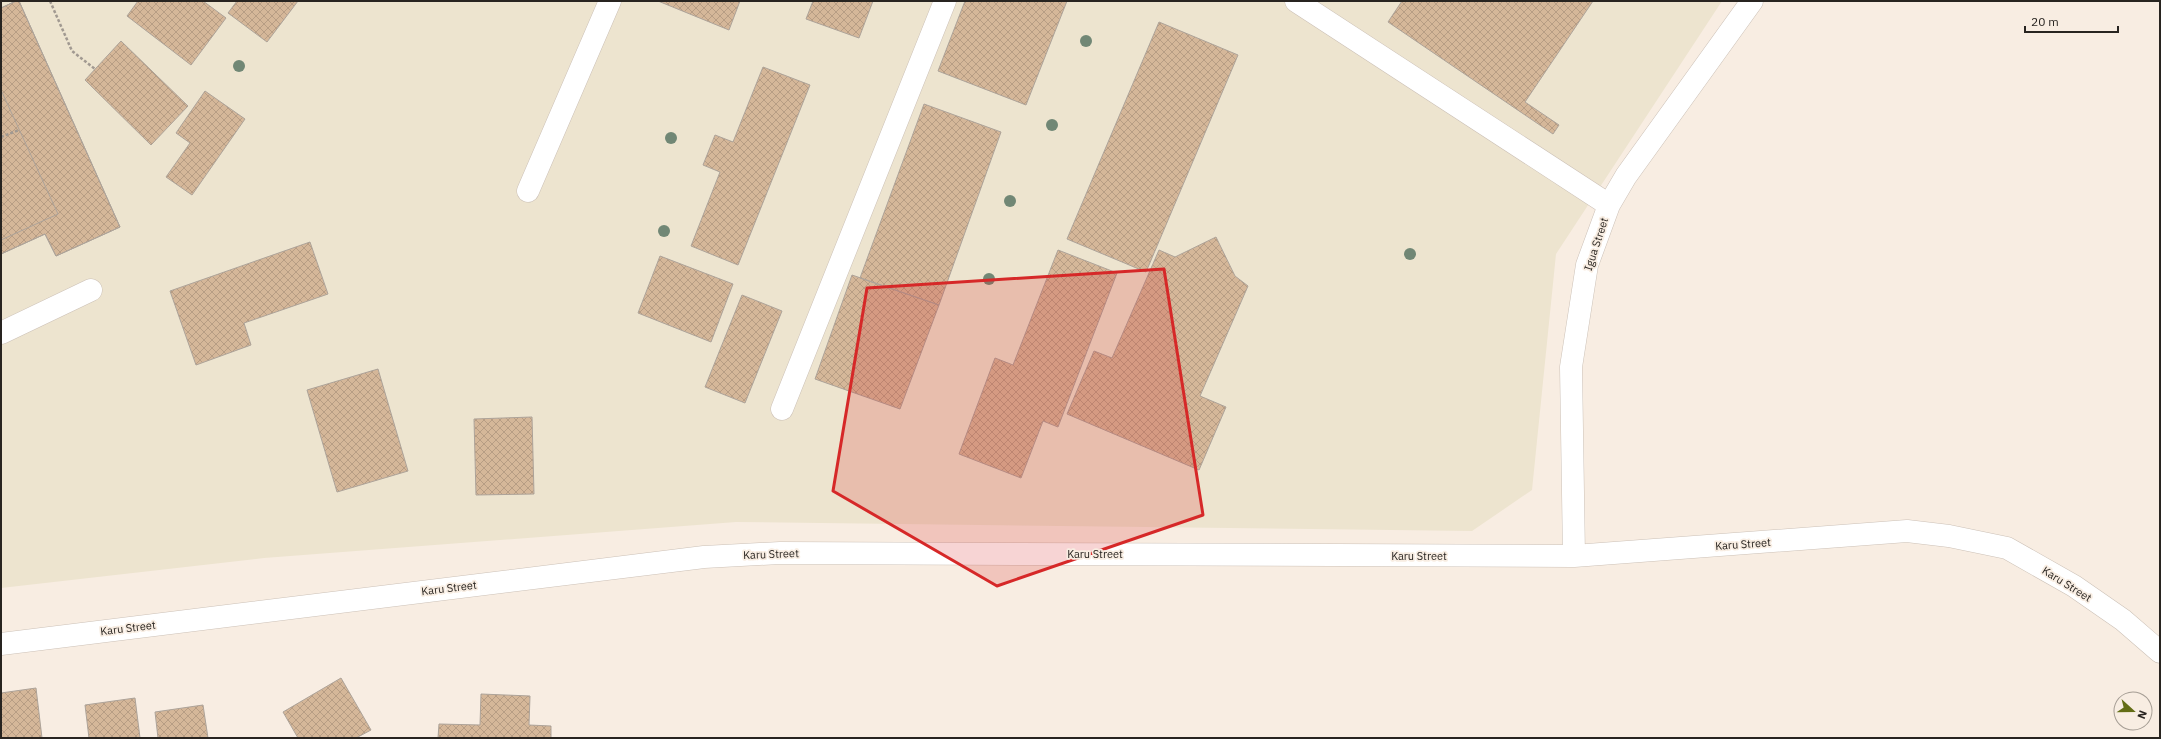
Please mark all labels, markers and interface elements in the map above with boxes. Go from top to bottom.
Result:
scale bar [2025,8,2118,34]
text: 20 m [2031,14,2059,29]
street label: Igua Street [1581,216,1611,272]
street label: Karu Street [1715,535,1771,553]
street label: Karu Street [743,546,799,562]
street label: Karu Street [1067,547,1123,561]
street label: Karu Street [1391,549,1447,563]
street label: Karu Street [2040,563,2094,605]
street label: Karu Street [420,578,478,598]
street label: Karu Street [99,618,157,638]
north arrow [2113,691,2153,731]
text: N [2134,708,2150,721]

